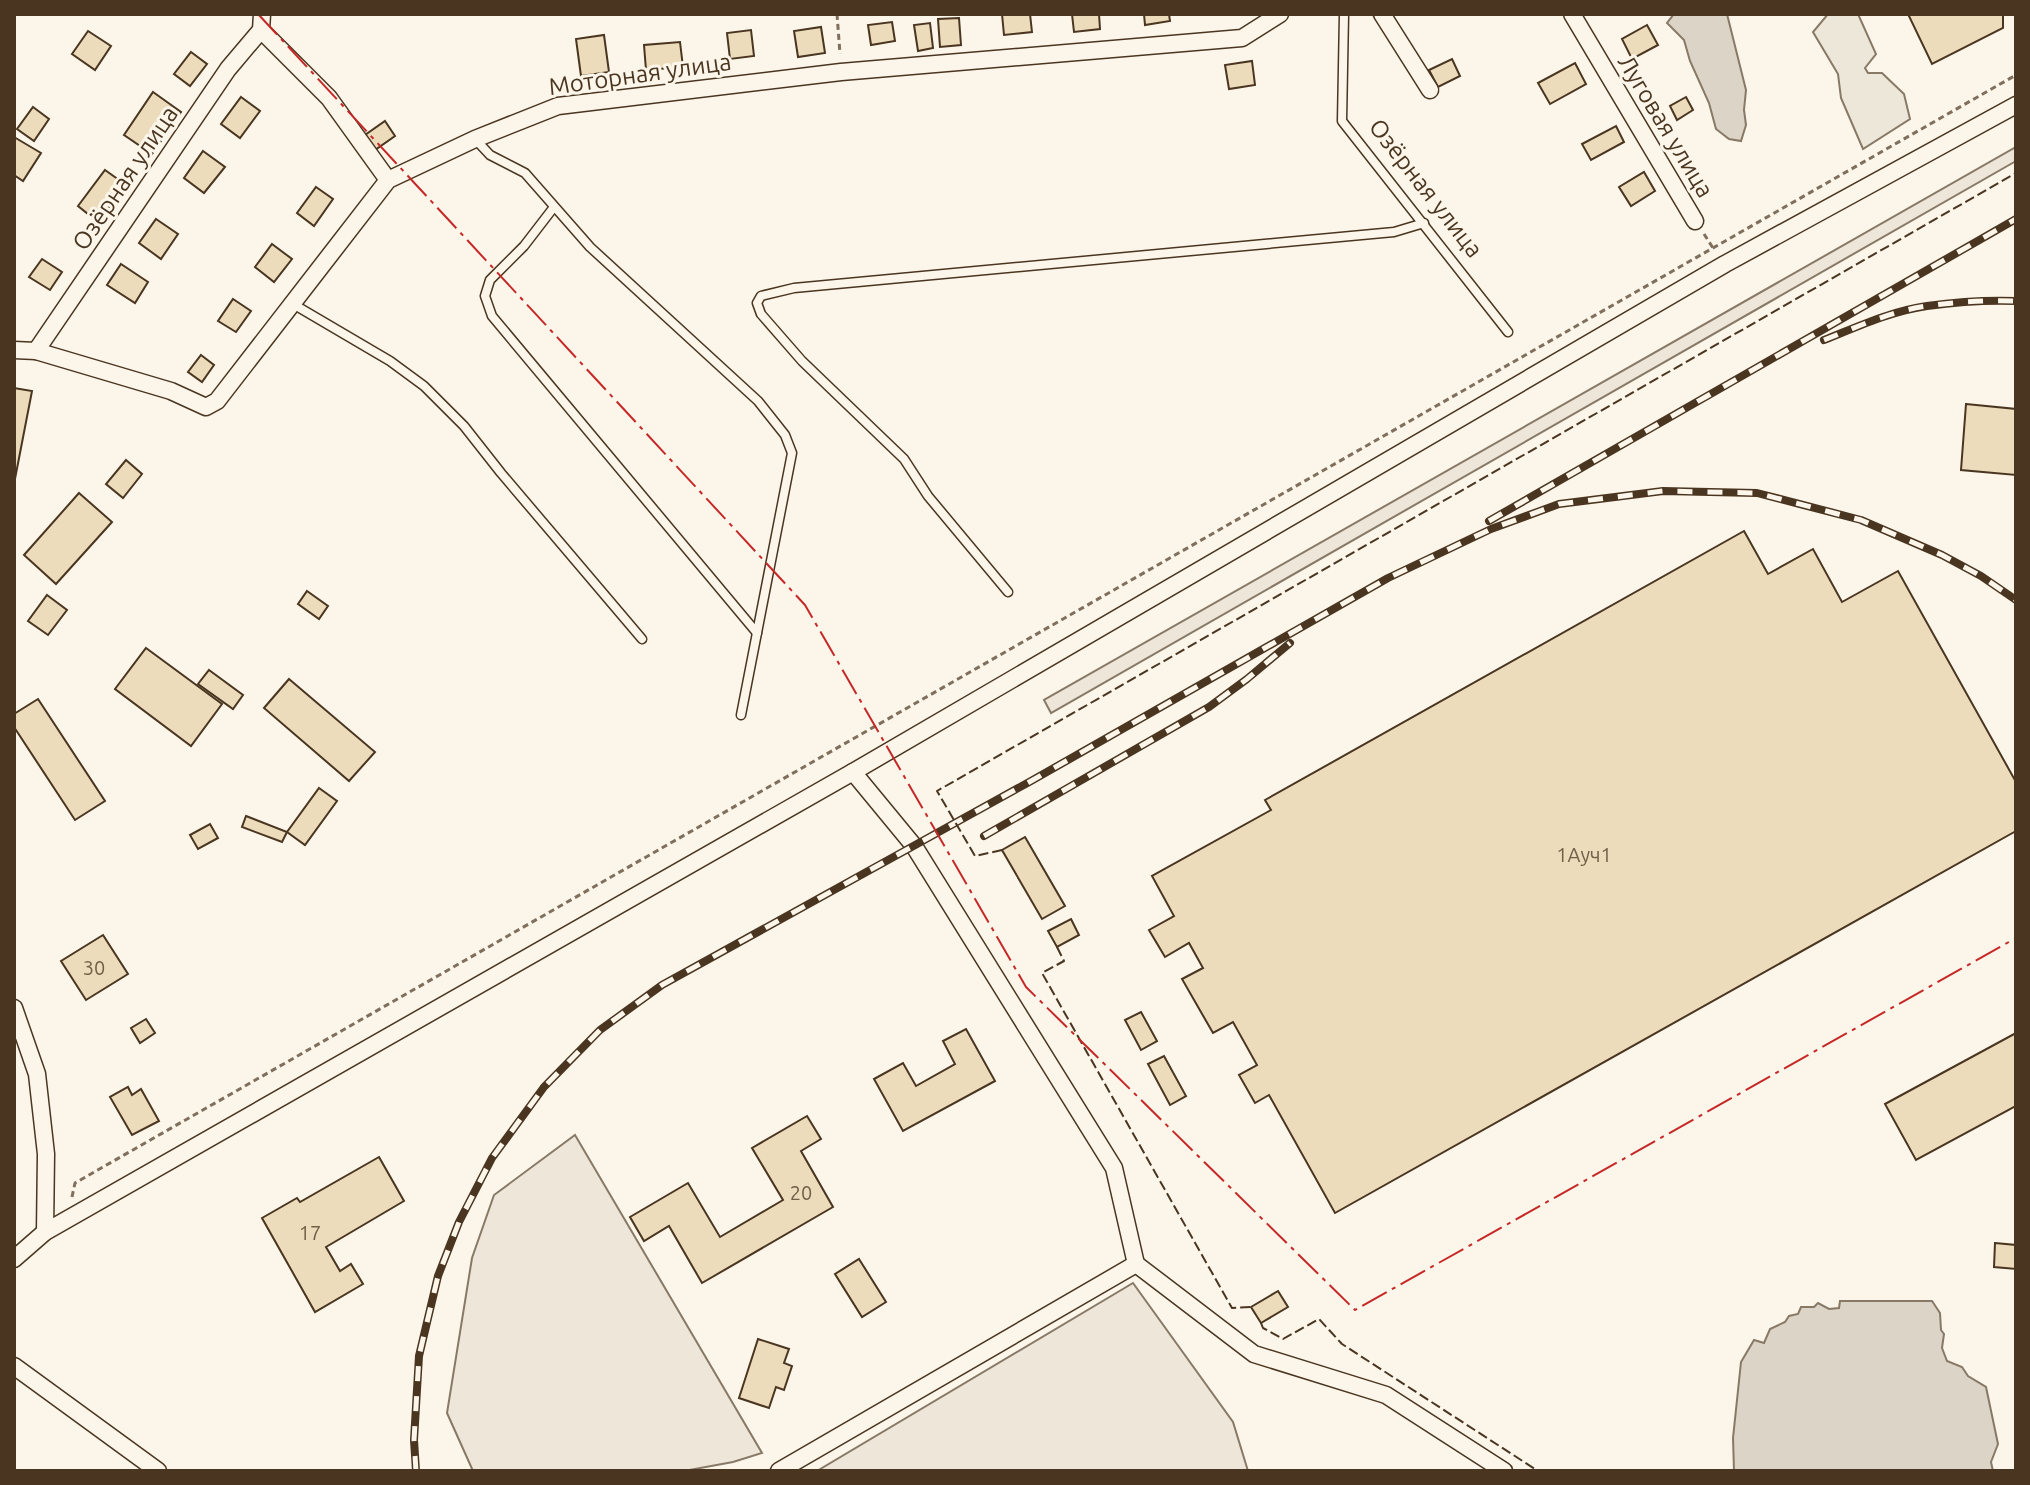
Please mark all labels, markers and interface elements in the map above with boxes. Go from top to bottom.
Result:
street label: Моторная улица [547,48,733,100]
street label: Луговая улица [1613,50,1719,202]
street label: Озёрная улица [67,101,183,255]
street label: Озёрная улица [1364,114,1488,262]
house number: 1Ауч1 [1556,843,1612,866]
house number: 30 [83,956,105,979]
house number: 20 [790,1181,812,1204]
house number: 17 [299,1221,321,1244]

